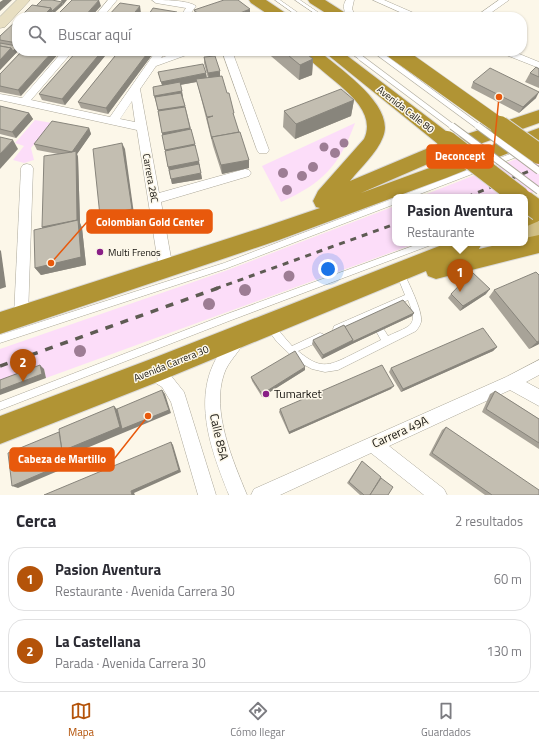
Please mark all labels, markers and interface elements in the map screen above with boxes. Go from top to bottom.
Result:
search box [12,12,527,56]
icon: search [26,23,48,45]
text: Buscar aquí [58,23,131,46]
street label: Avenida Calle 80 [374,82,438,137]
callout: Deconcept [427,145,493,168]
text: Deconcept [435,148,485,164]
street label: Carrera 28C [139,152,162,204]
popup [392,194,528,246]
text: Pasion Aventura [407,199,513,222]
callout: Colombian Gold Center [87,210,212,233]
text: Colombian Gold Center [96,214,204,230]
text: Restaurante [407,222,475,242]
place label: Multi Frenos [108,245,161,260]
marker: Multi Frenos [95,247,105,257]
your location [318,259,338,279]
pin: 1 [447,259,473,292]
street label: Avenida Carrera 30 [131,341,211,385]
pin: 2 [10,349,36,382]
place label: Tumarket [274,384,322,403]
marker: Tumarket [261,389,271,399]
street label: Carrera 49A [368,411,431,452]
street label: Calle 85A [205,412,234,462]
callout: Cabeza de Martillo [10,448,114,471]
text: Cabeza de Martillo [18,451,106,467]
text: Cerca [16,508,56,534]
text: 2 resultados [455,511,523,531]
text: Pasion Aventura [55,558,161,581]
text: 1 [26,569,34,589]
text: 60 m [494,569,522,589]
text: Restaurante · Avenida Carrera 30 [55,581,235,601]
text: La Castellana [55,630,141,653]
text: 2 [26,641,34,661]
text: 130 m [486,641,522,661]
text: Parada · Avenida Carrera 30 [55,653,206,673]
tab: Mapa [68,700,94,740]
tab: Cómo llegar [230,700,285,740]
tab: Guardados [421,700,471,740]

